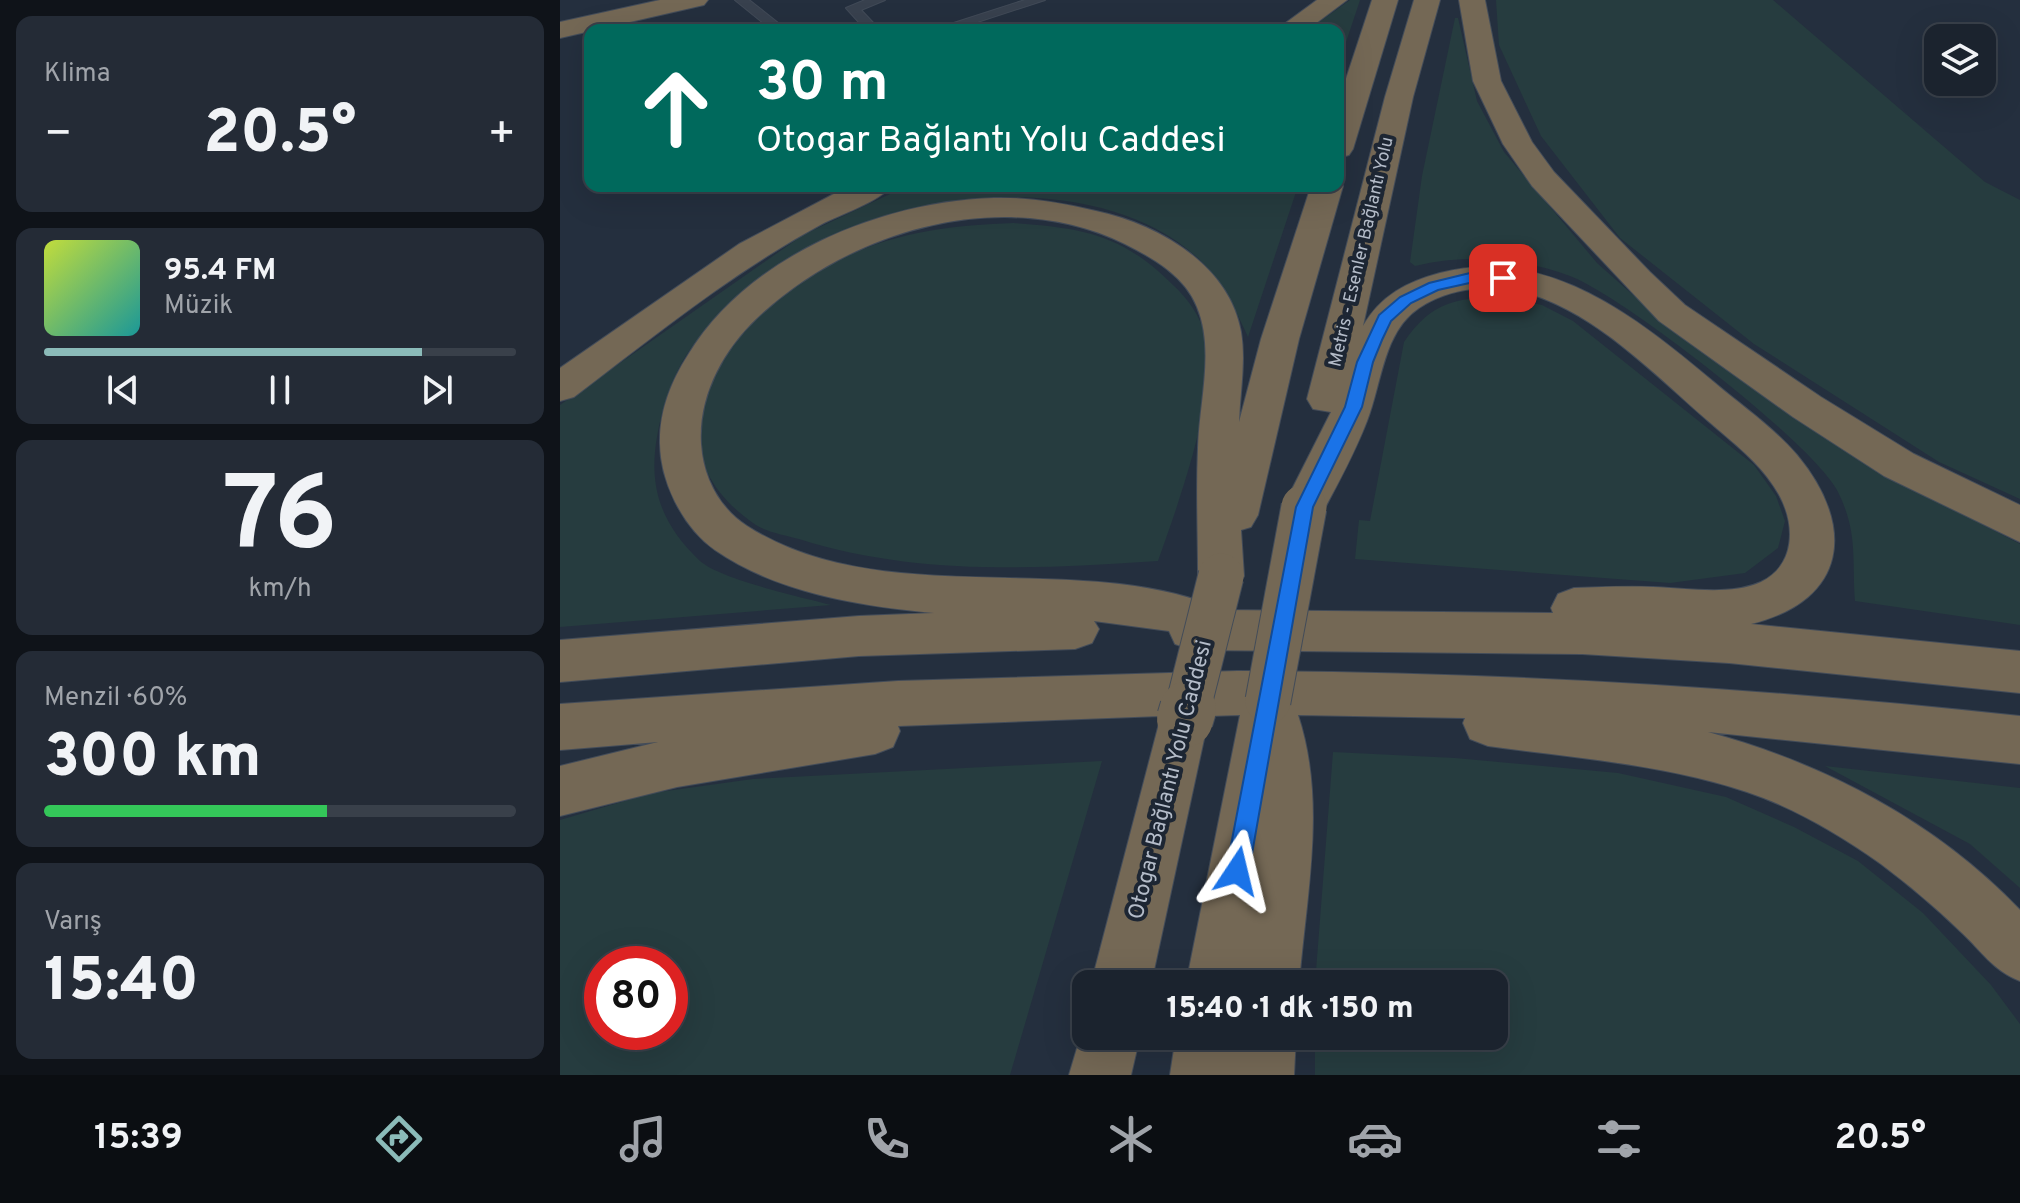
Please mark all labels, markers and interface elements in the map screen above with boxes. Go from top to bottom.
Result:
map controls [1924,24,1996,96]
button: layers [1924,24,1996,96]
text: 30 m [756,50,889,120]
icon: ahead [624,56,728,160]
text: Klima [44,58,110,91]
text: 20.5° [204,98,356,174]
text: − [44,108,72,164]
text: + [488,108,516,164]
text: Otogar Bağlantı Yolu Caddesi [756,119,1226,165]
street label: Metris - Esenler Bağlantı Yolu [1324,135,1400,369]
pin [1469,244,1537,312]
text: 95.4 FM [164,253,276,290]
icon: arrive [1481,256,1525,300]
text: Müzik [164,290,233,323]
icon: previous [101,368,145,412]
icon: pause [258,368,302,412]
icon: next [415,368,459,412]
text: 76 [223,455,337,587]
text: km/h [248,573,312,606]
street label: Otogar Bağlantı Yolu Caddesi [1123,638,1219,922]
text: Menzil · 60% [44,682,187,715]
text: 300 km [44,722,261,798]
position arrow [1195,829,1279,913]
text: Varış [44,906,102,939]
text: 15:40 [44,946,199,1022]
speed limit sign: 80 [584,946,688,1050]
text: 15:40 · 1 dk · 150 m [1167,991,1413,1028]
icon: directions [371,1111,427,1167]
icon: music [615,1111,671,1167]
icon: phone [859,1111,915,1167]
icon: climate [1103,1111,1159,1167]
icon: car [1347,1111,1403,1167]
icon: filters [1591,1111,1647,1167]
text: 15:39 [94,1116,183,1162]
text: 20.5° [1835,1116,1926,1162]

